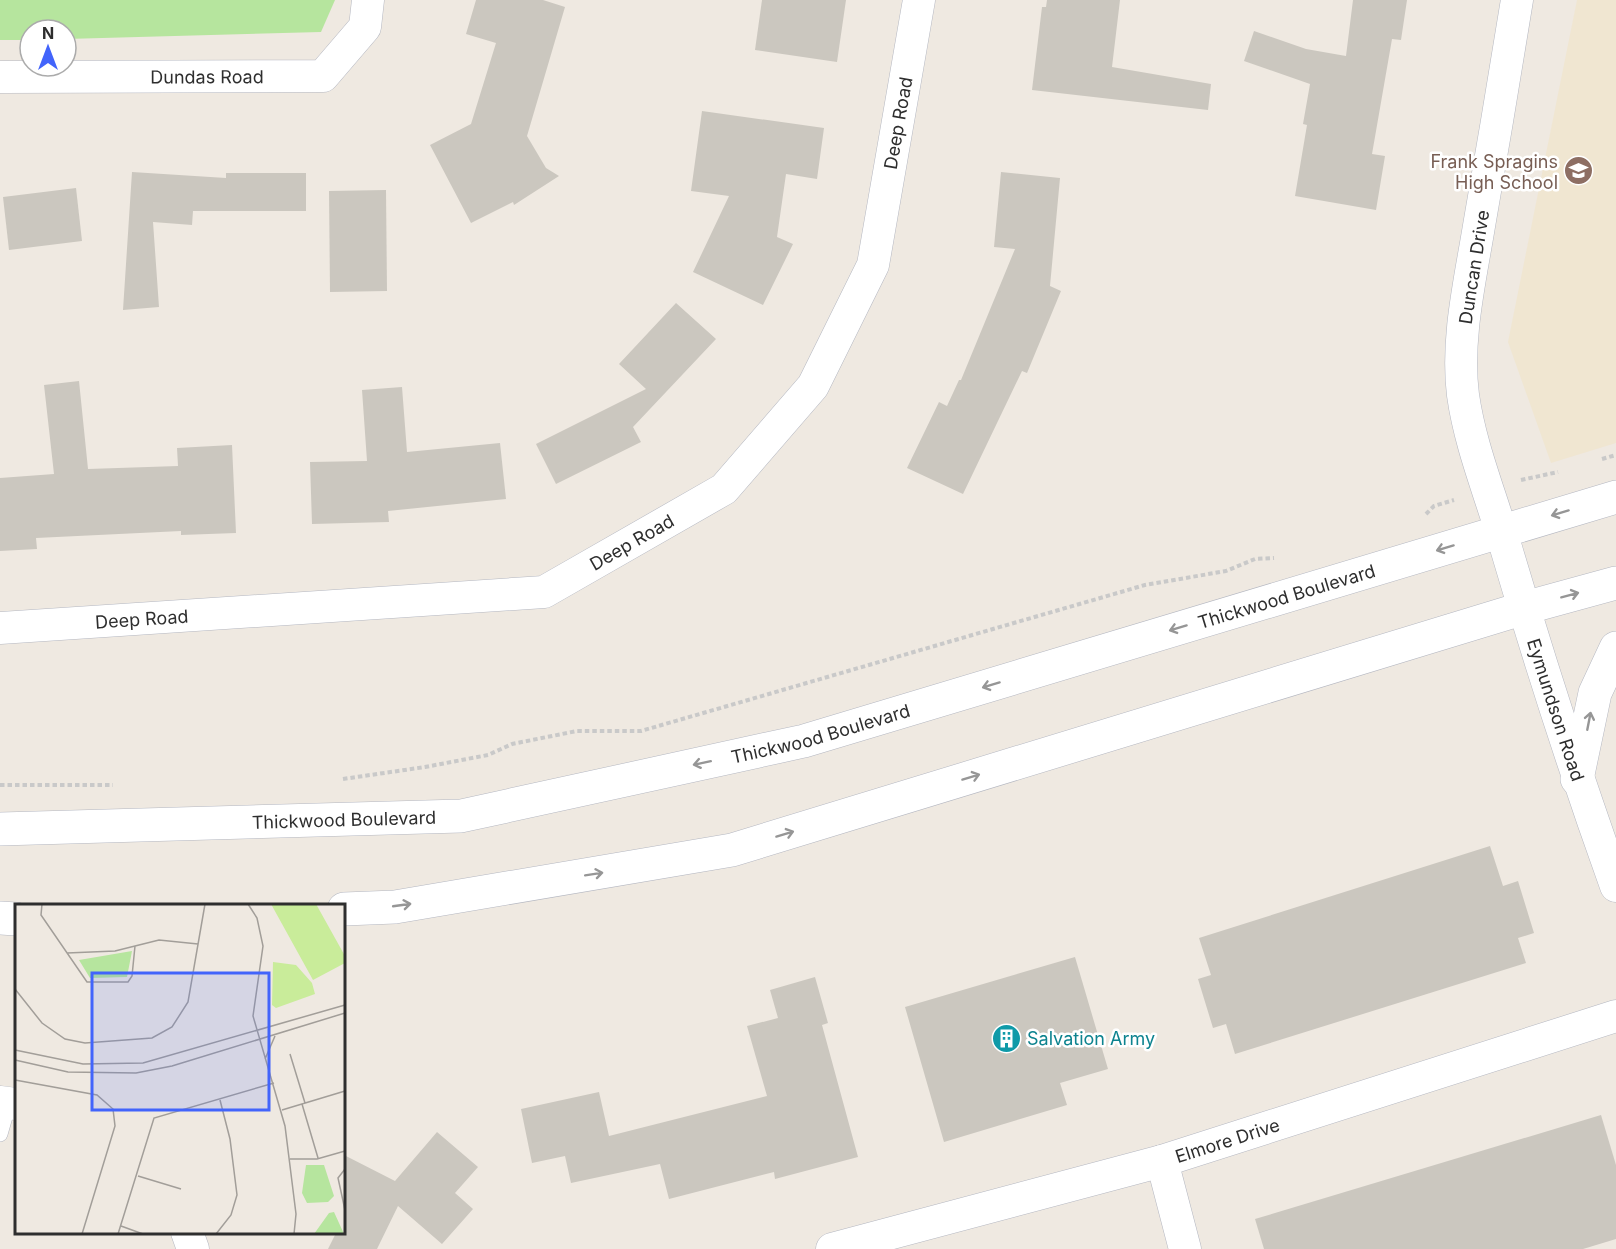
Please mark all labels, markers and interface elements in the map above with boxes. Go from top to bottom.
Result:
north arrow [18,18,78,78]
text: N [42,23,54,43]
street label: Dundas Road [150,66,264,87]
street label: Deep Road [879,75,916,171]
place label: Frank Spragins High School [1430,151,1558,193]
school or university icon: Frank Spragins High School [1563,155,1595,187]
street label: Duncan Drive [1455,208,1493,326]
one-way arrow [1551,509,1570,520]
street label: Deep Road [586,510,677,574]
one-way arrow [1436,543,1455,554]
street label: Thickwood Boulevard [1195,559,1378,633]
one-way arrow [1560,589,1579,601]
street label: Deep Road [94,605,189,632]
one-way arrow [1169,623,1188,634]
street label: Eymundson Road [1524,636,1589,784]
one-way arrow [982,680,1001,691]
street label: Thickwood Boulevard [729,699,912,767]
one-way arrow [1584,712,1595,732]
one-way arrow [693,758,712,769]
one-way arrow [961,771,980,782]
street label: Thickwood Boulevard [251,806,436,832]
one-way arrow [775,828,794,839]
one-way arrow [584,868,604,879]
one-way arrow [391,900,411,911]
inset map [15,904,345,1234]
building icon: Salvation Army [990,1022,1022,1054]
place label: Salvation Army [1027,1028,1155,1049]
street label: Elmore Drive [1172,1114,1282,1167]

